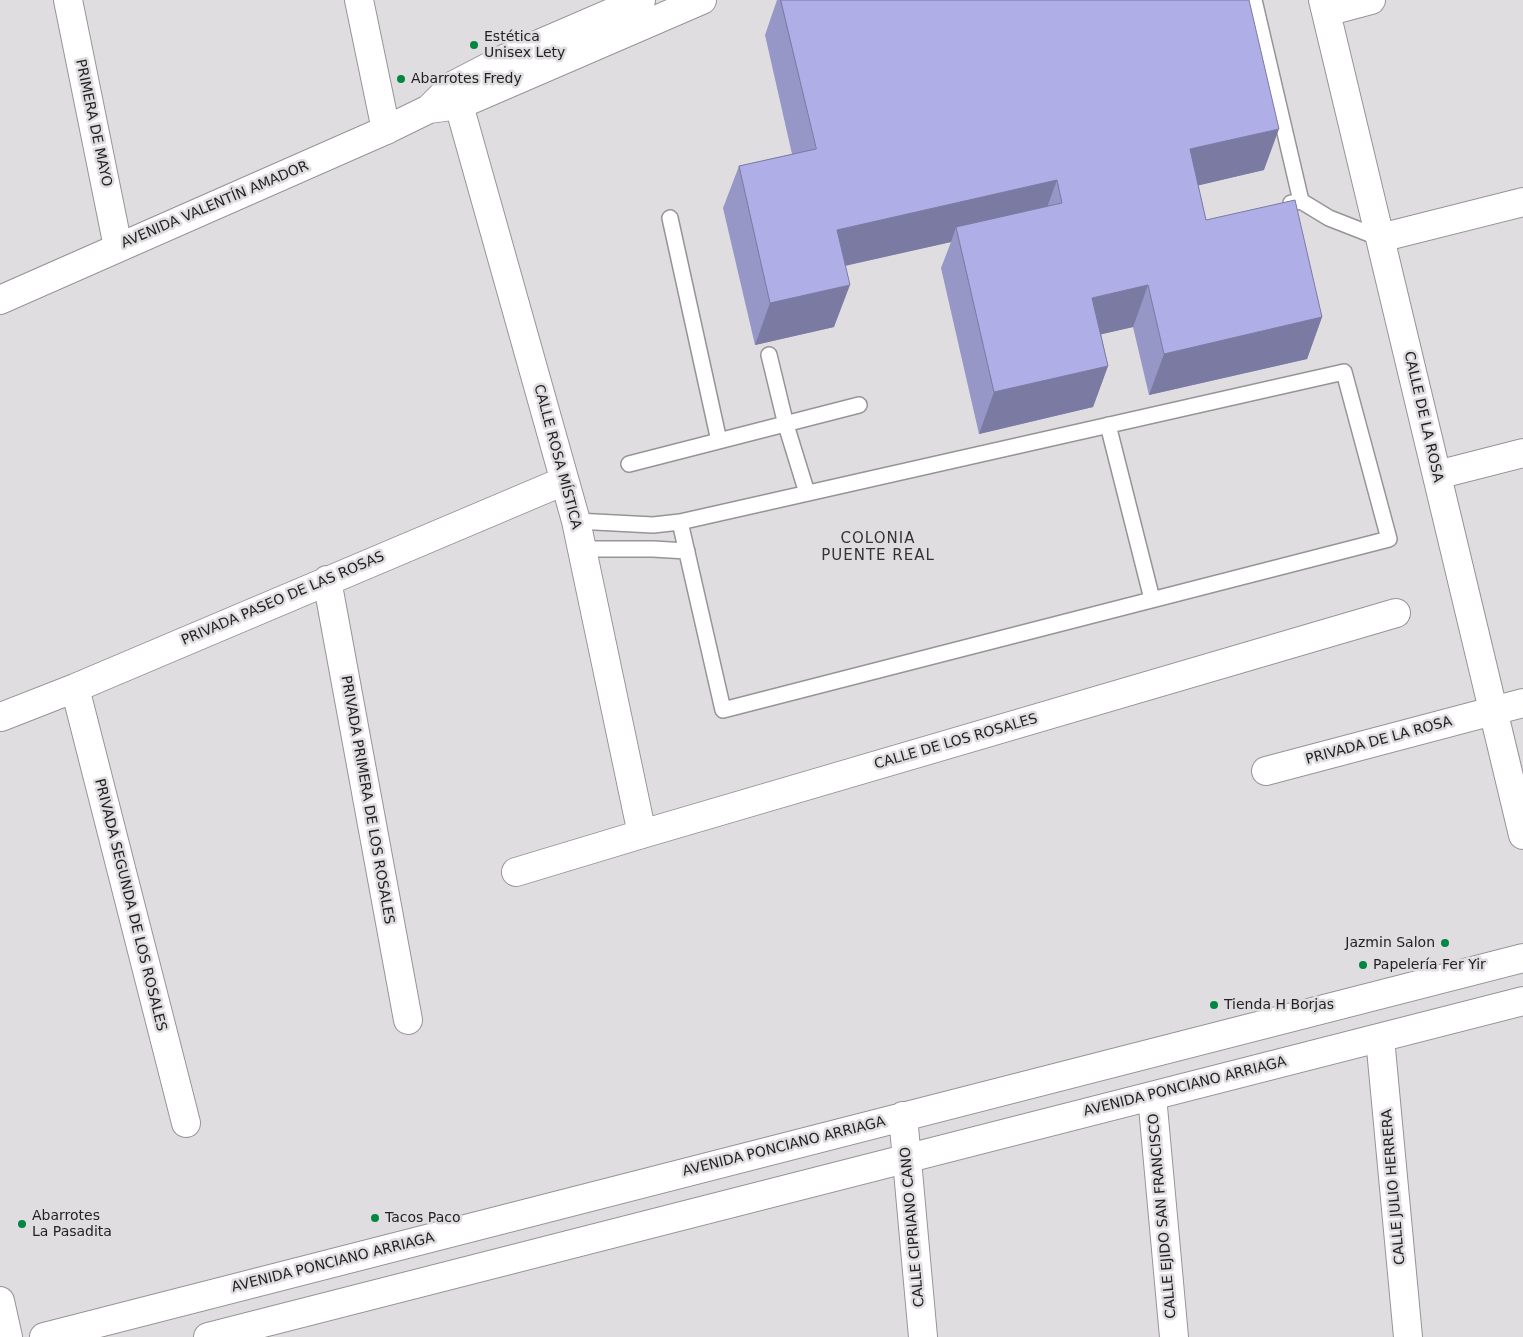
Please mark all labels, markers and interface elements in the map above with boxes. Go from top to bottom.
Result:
place label: Estética Unisex Lety [484,29,565,62]
marker: Estética Unisex Lety [468,39,480,51]
street label: PRIMERA DE MAYO [71,58,115,188]
place label: Abarrotes Fredy [411,71,522,87]
marker: Abarrotes Fredy [395,73,407,85]
street label: AVENIDA VALENTÍN AMADOR [119,158,311,252]
street label: CALLE DE LA ROSA [1400,350,1446,484]
street label: CALLE ROSA MÍSTICA [530,383,584,531]
district label: COLONIA PUENTE REAL [820,530,936,565]
street label: PRIVADA PASEO DE LAS ROSAS [179,548,387,650]
street label: PRIVADA PRIMERA DE LOS ROSALES [337,674,397,926]
street label: CALLE DE LOS ROSALES [872,711,1040,773]
street label: PRIVADA DE LA ROSA [1304,713,1454,769]
street label: PRIVADA SEGUNDA DE LOS ROSALES [90,777,170,1033]
place label: Jazmin Salon [1345,935,1435,951]
marker: Jazmin Salon [1439,937,1451,949]
place label: Papelería Fer Yir [1373,957,1486,973]
marker: Papelería Fer Yir [1357,959,1369,971]
place label: Tienda H Borjas [1224,997,1334,1013]
marker: Tienda H Borjas [1208,999,1220,1011]
street label: AVENIDA PONCIANO ARRIAGA [1082,1054,1288,1120]
street label: CALLE JULIO HERRERA [1379,1108,1409,1266]
street label: CALLE EJIDO SAN FRANCISCO [1146,1113,1180,1319]
street label: AVENIDA PONCIANO ARRIAGA [681,1114,887,1180]
street label: CALLE CIPRIANO CANO [898,1146,928,1308]
place label: Abarrotes La Pasadita [32,1208,112,1240]
place label: Tacos Paco [385,1210,460,1226]
marker: Tacos Paco [369,1212,381,1224]
marker: Abarrotes La Pasadita [16,1218,28,1230]
street label: AVENIDA PONCIANO ARRIAGA [230,1230,436,1296]

